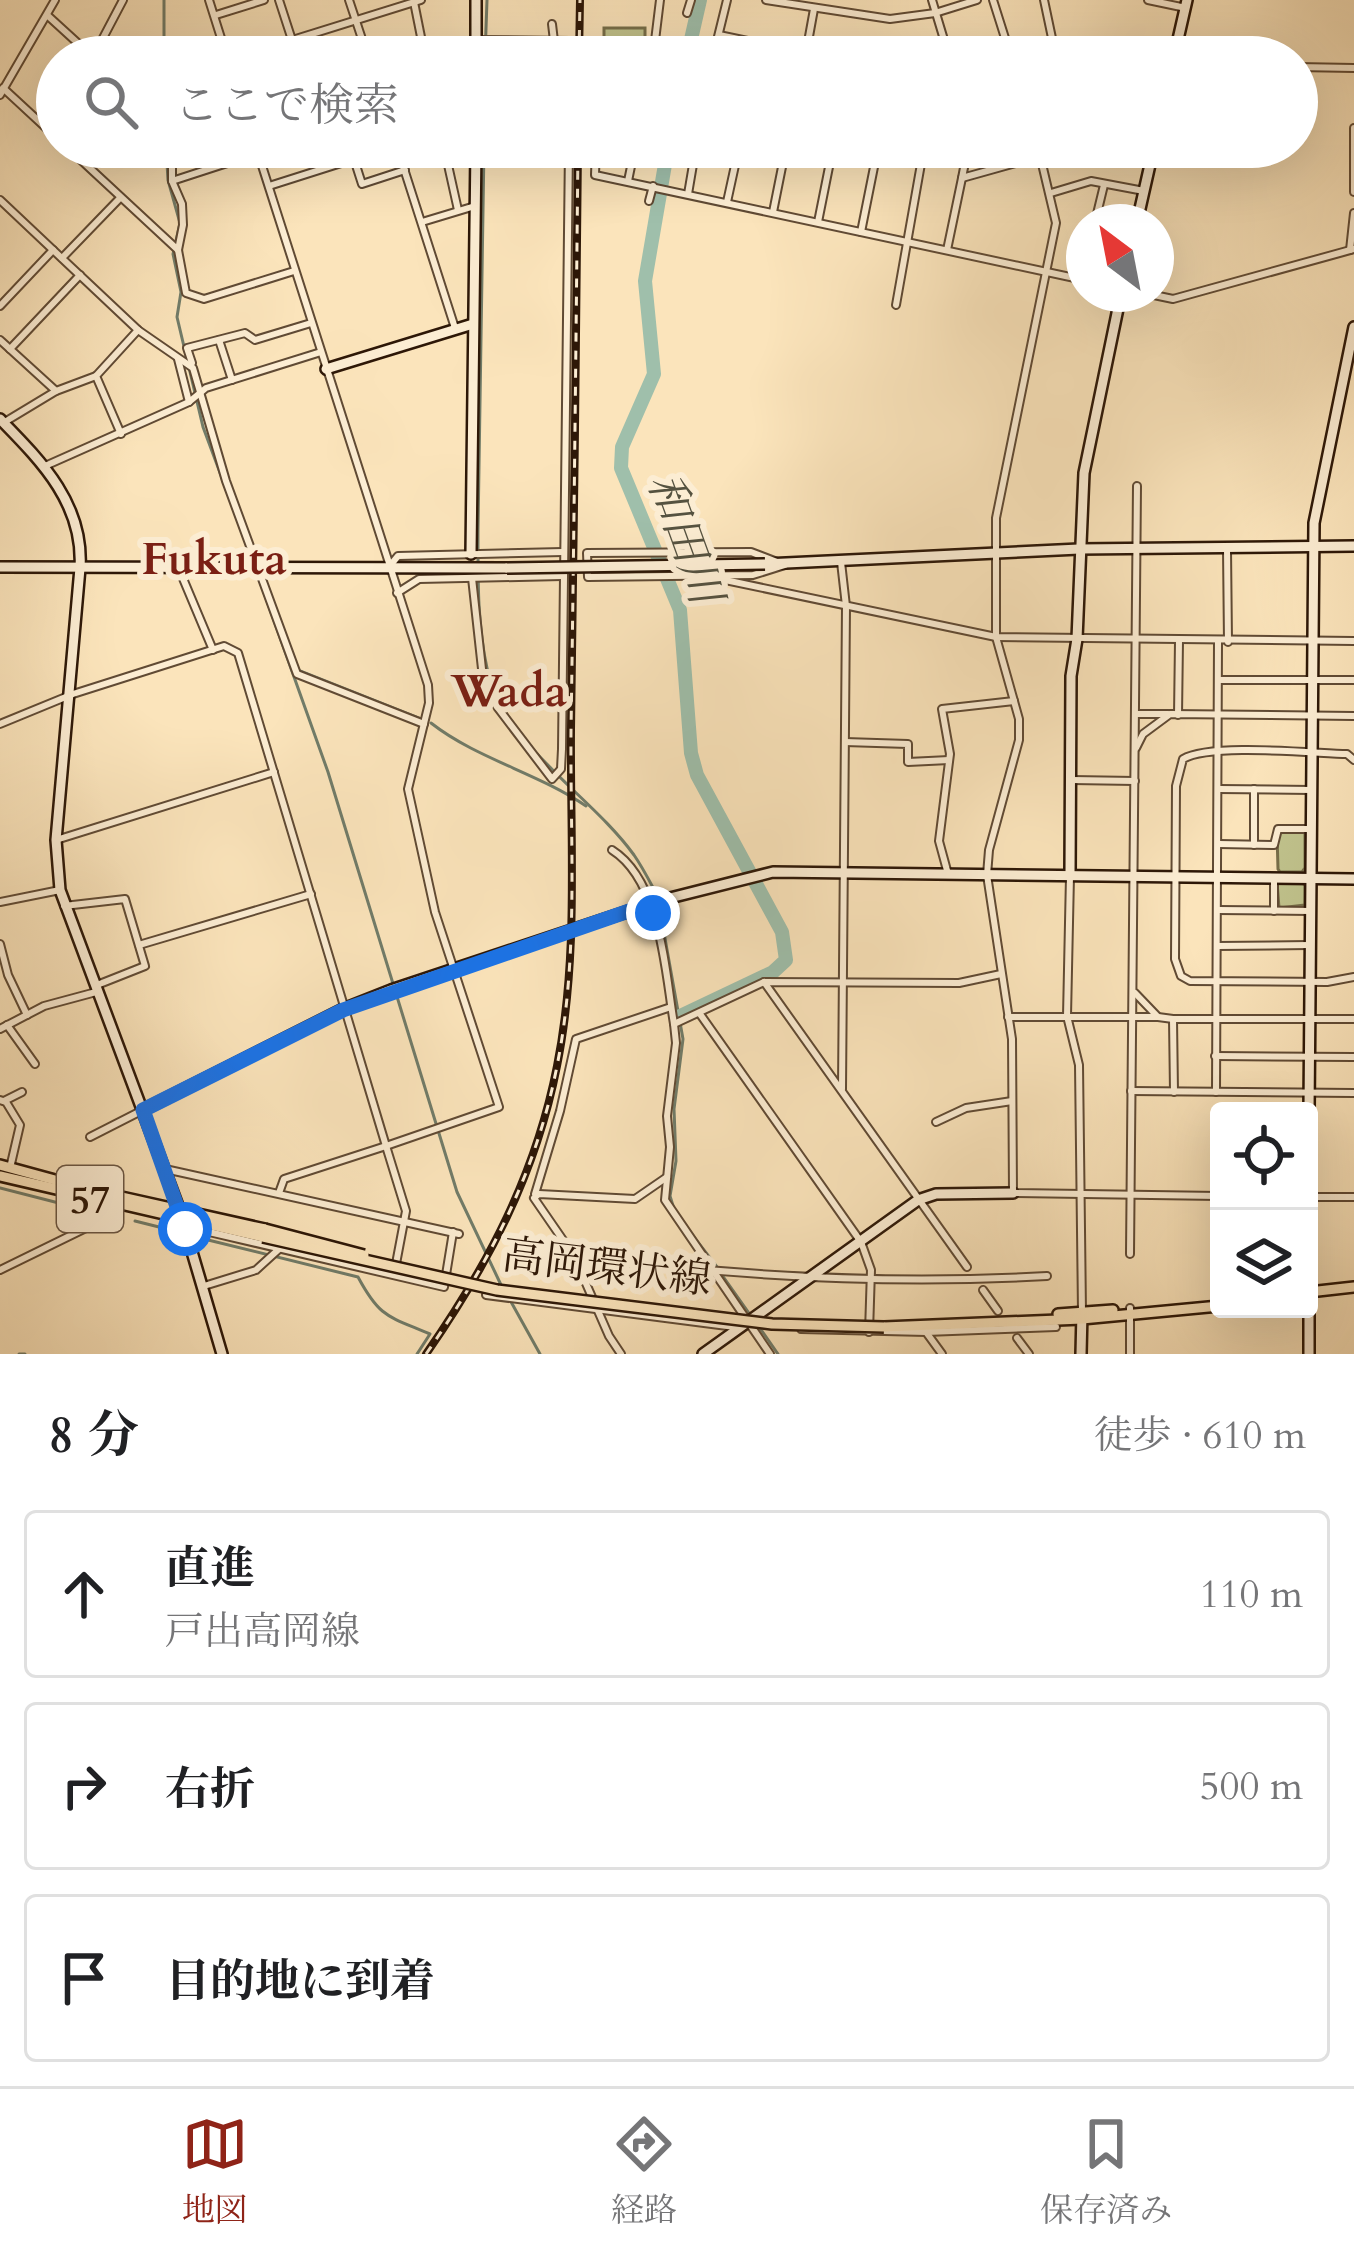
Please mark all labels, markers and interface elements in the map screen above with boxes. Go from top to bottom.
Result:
search box [36,36,1318,168]
icon: search [78,69,144,135]
text: ここで検索 [174,75,399,136]
north arrow [1066,204,1174,312]
water label: 和田川 [633,465,738,617]
district label: Fukuta [141,529,287,590]
district label: Wada [450,661,567,722]
route end [626,886,680,940]
map controls [1210,1102,1318,1318]
button: locate [1210,1102,1318,1210]
road number: 57 [57,1166,123,1232]
route start [158,1202,212,1256]
button: layers [1210,1210,1318,1318]
street label: 高岡環状線 [499,1226,715,1309]
text: 8 分 [48,1401,139,1471]
text: 徒歩 · 610 m [1094,1409,1306,1462]
text: 直進 [165,1538,255,1599]
icon: ahead [51,1561,117,1627]
text: 110 m [1200,1568,1303,1621]
text: 戸出高岡線 [165,1605,360,1658]
icon: right [51,1753,117,1819]
text: 右折 [165,1759,255,1820]
text: 500 m [1200,1760,1303,1813]
icon: arrive [51,1945,117,2011]
text: 目的地に到着 [165,1951,435,2012]
tab: 地図 [182,2111,248,2233]
tab: 経路 [611,2111,677,2233]
tab: 保存済み [1040,2111,1172,2233]

